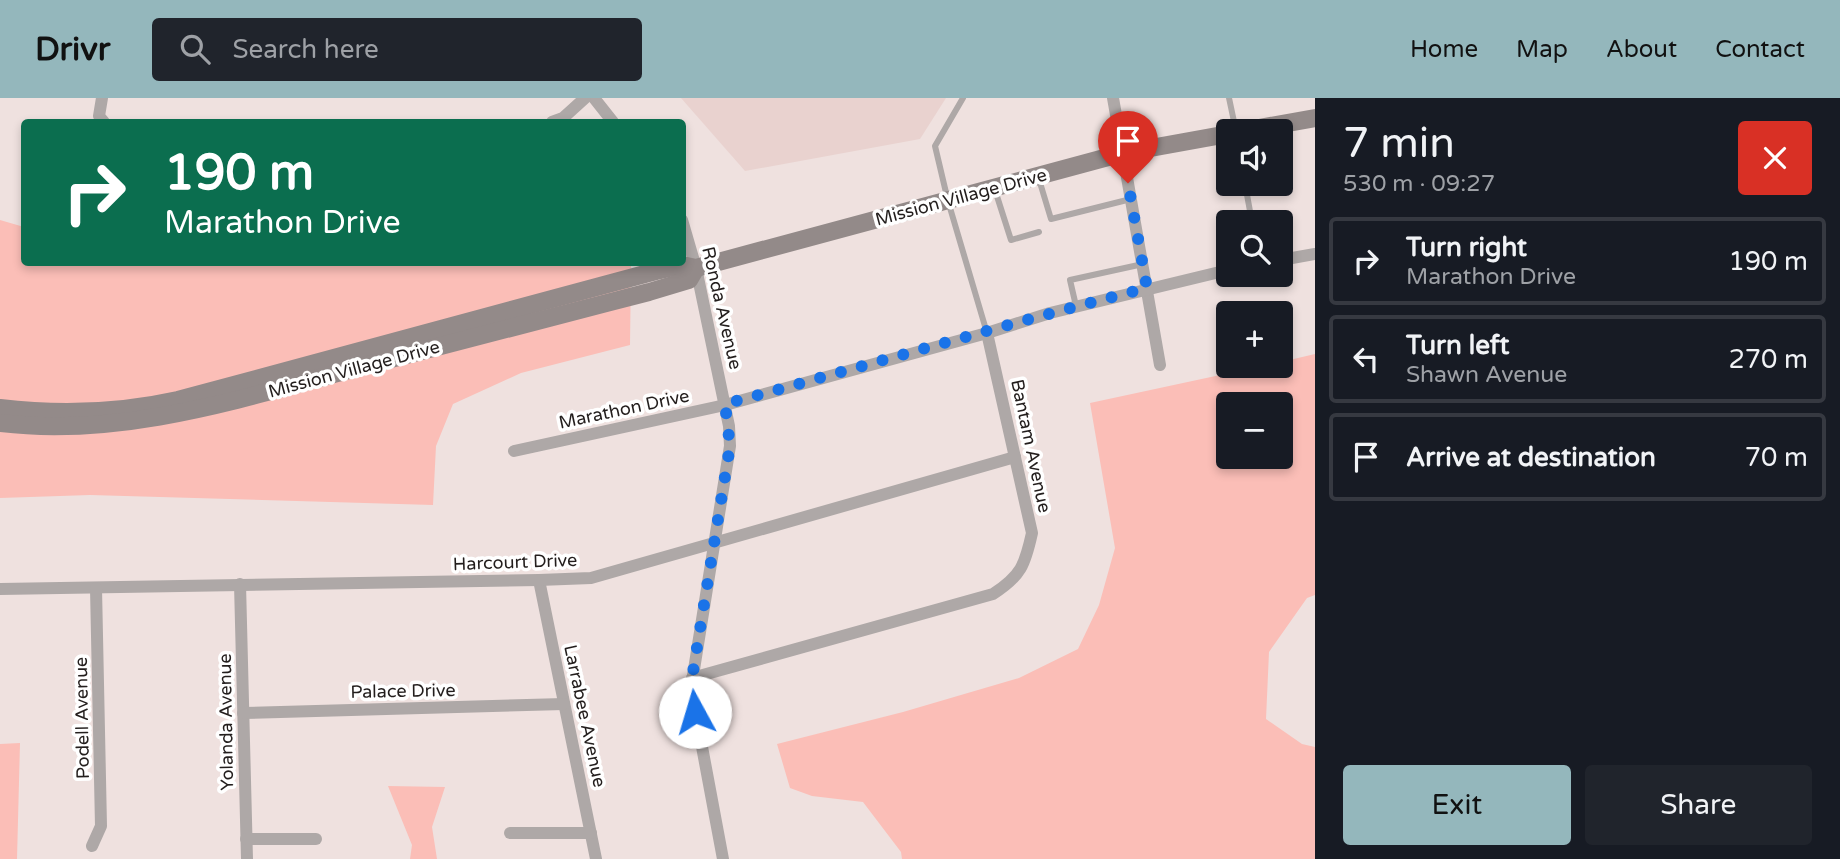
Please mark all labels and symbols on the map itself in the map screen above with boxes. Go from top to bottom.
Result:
pin [1098,111,1158,183]
street label: Mission Village Drive [873,164,1049,230]
street label: Ronda Avenue [697,244,747,372]
street label: Mission Village Drive [266,336,442,402]
street label: Bantam Avenue [1006,377,1056,515]
street label: Marathon Drive [557,384,691,434]
street label: Harcourt Drive [452,549,578,575]
street label: Larrabee Avenue [559,643,611,789]
street label: Yolanda Avenue [214,653,238,791]
street label: Podell Avenue [70,657,94,779]
position arrow [658,675,732,749]
street label: Palace Drive [350,679,456,703]

